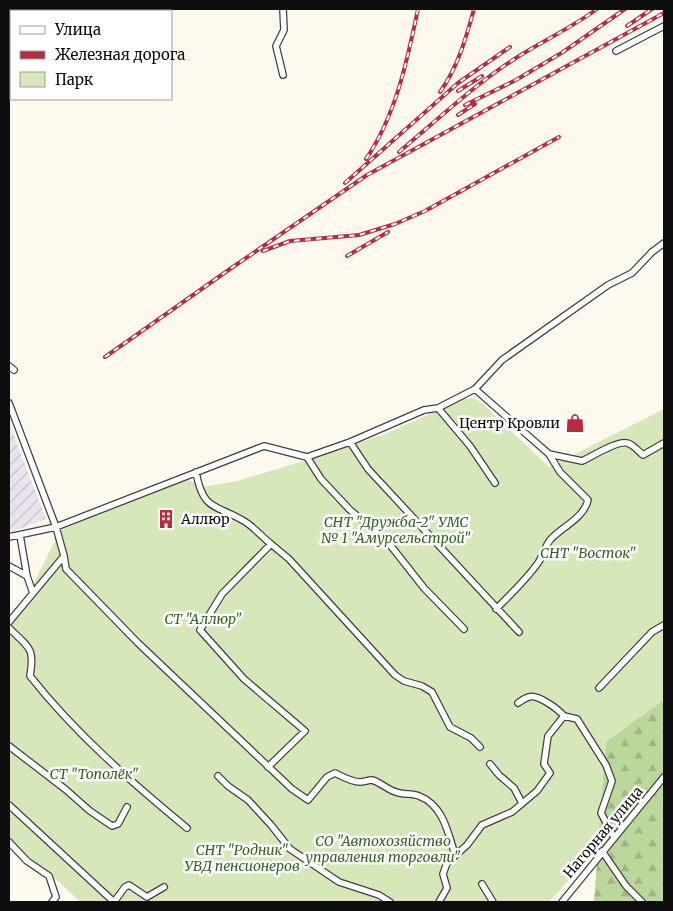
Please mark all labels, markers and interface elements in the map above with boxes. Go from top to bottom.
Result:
legend [10,10,172,100]
text: Улица [54,20,101,39]
text: Железная дорога [55,45,185,64]
text: Парк [55,70,94,89]
shop icon: Центр Кровли [564,412,586,434]
place label: Центр Кровли [459,414,560,432]
building icon: Аллюр [155,508,177,530]
place label: Аллюр [180,510,230,528]
park label: СНТ "Дружба-2" УМС № 1 "Амурсельстрой" [321,513,471,547]
park label: СНТ "Восток" [540,544,636,562]
park label: СТ "Аллюр" [164,610,242,628]
park label: СТ "Тополёк" [49,765,139,783]
street label: Нагорная улица [559,782,647,882]
park label: СО "Автохозяйство управления торговли" [304,832,461,866]
park label: СНТ "Родник" УВД пенсионеров [184,841,300,875]

